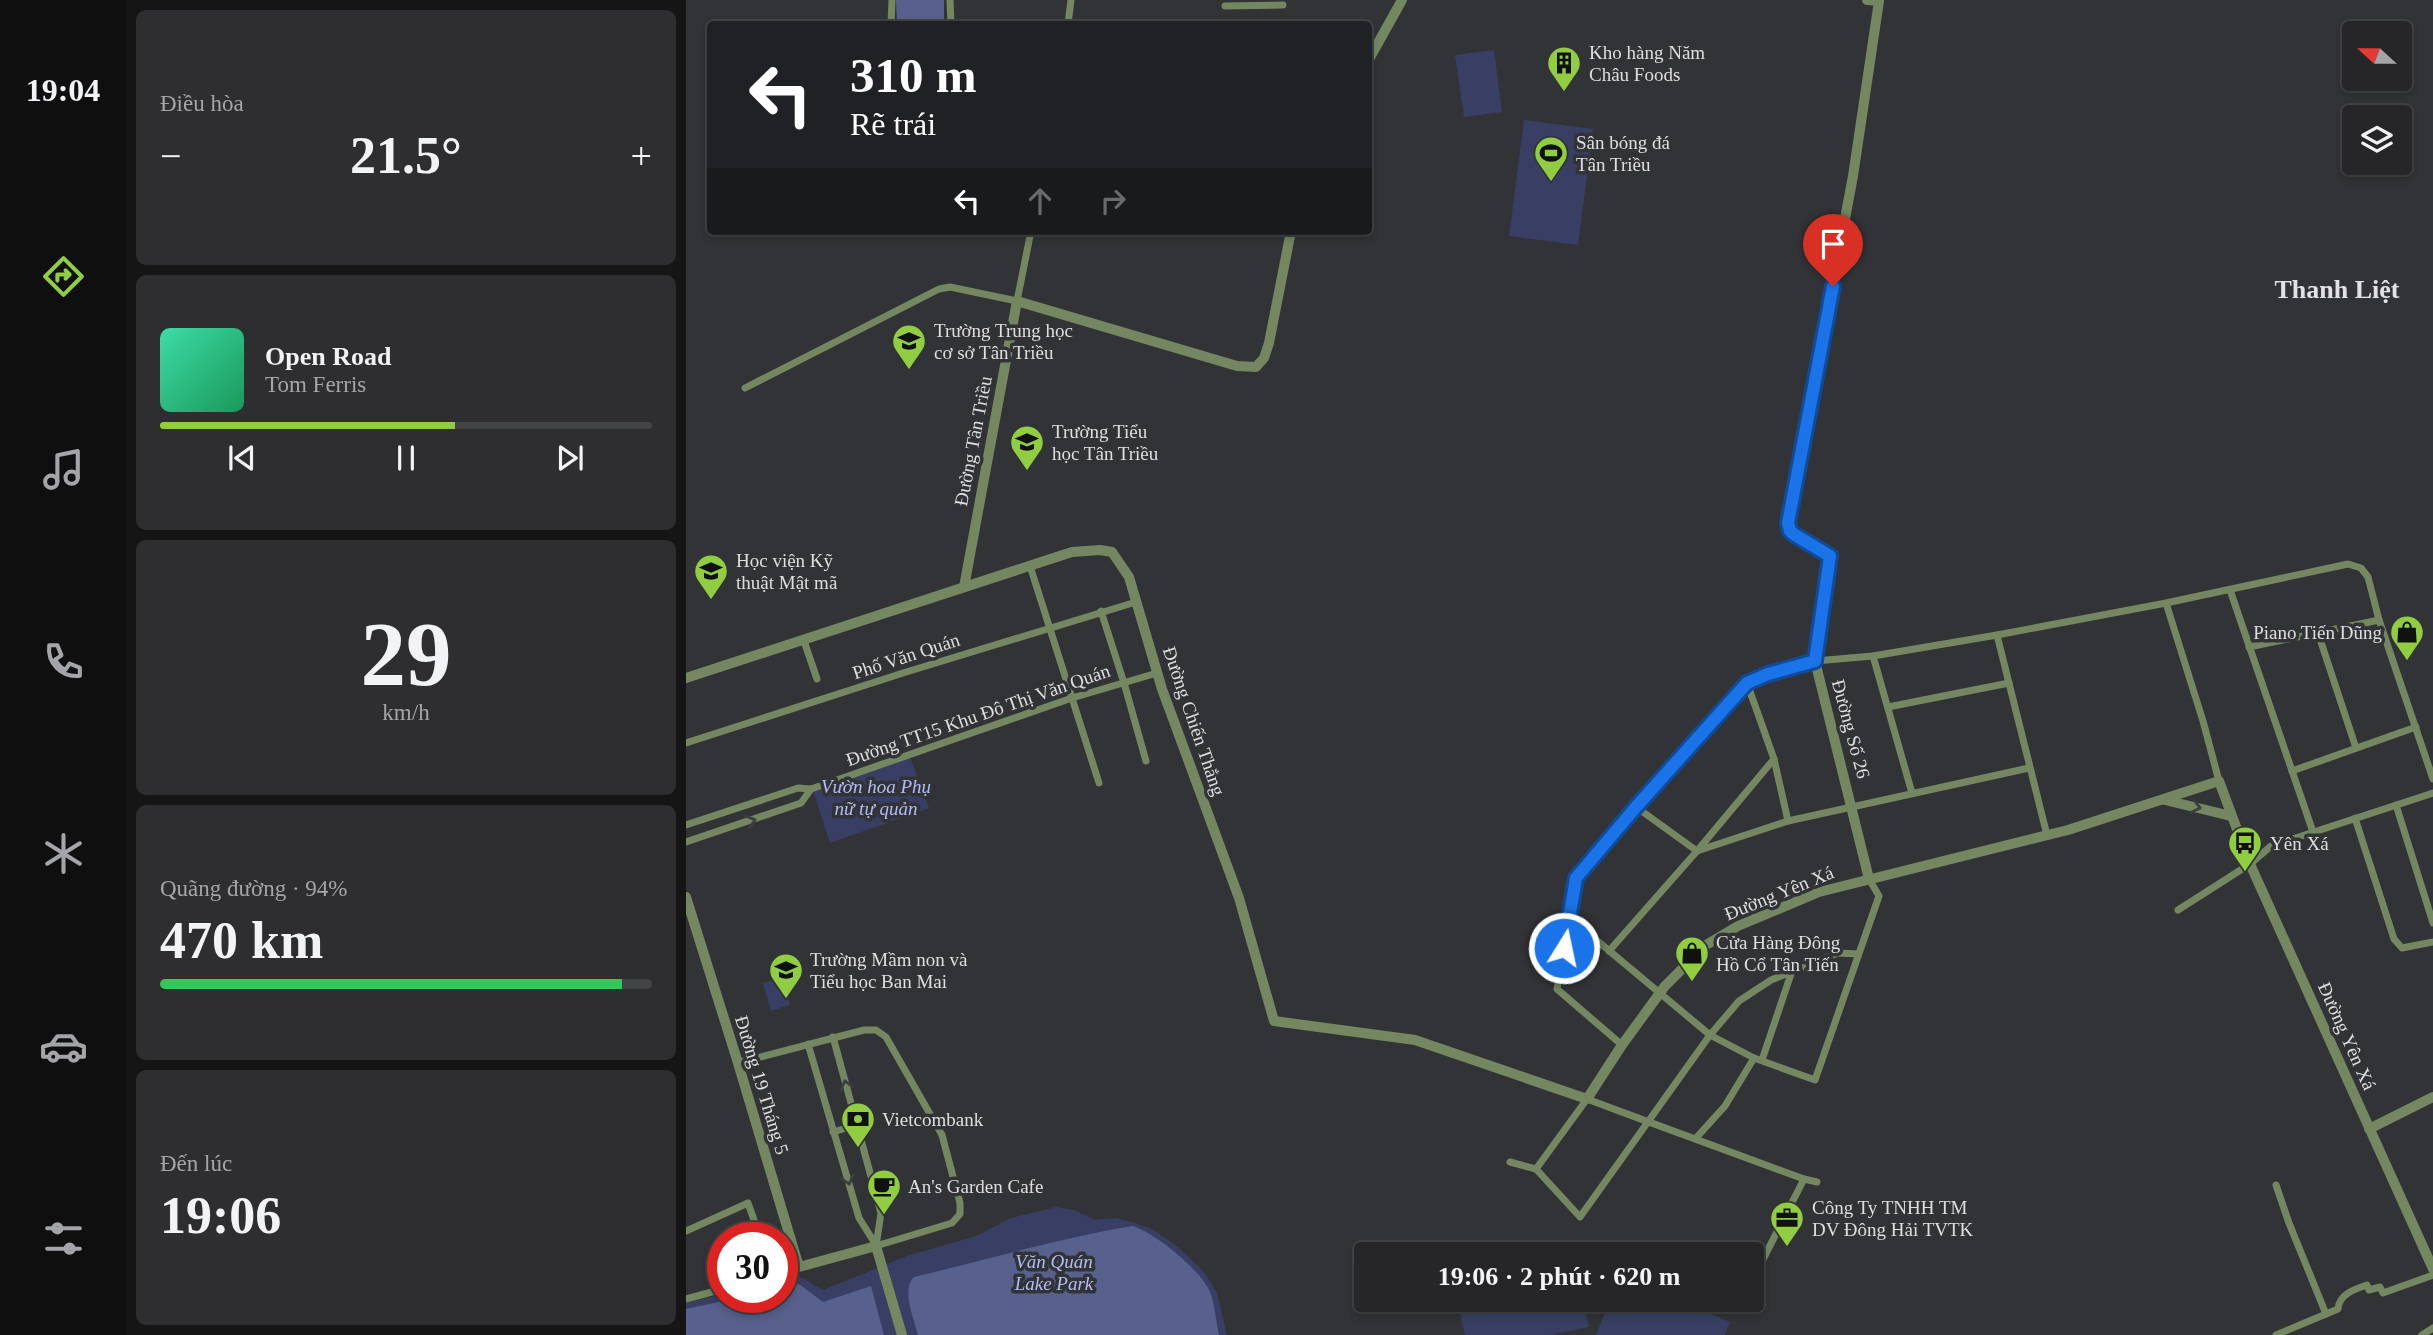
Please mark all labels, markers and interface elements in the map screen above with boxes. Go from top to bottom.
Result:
north arrow [2342,21,2412,91]
map controls [2342,21,2412,175]
place label: Kho hàng Năm Châu Foods [1589,42,1705,85]
building icon: Kho hàng Năm Châu Foods [1545,44,1583,93]
text: 310 m [850,48,977,103]
icon: left [735,49,826,140]
text: 19:04 [26,72,100,108]
text: Điều hòa [160,91,244,116]
button: layers [2342,105,2412,175]
text: Rẽ trái [850,106,936,142]
text: 21.5° [350,127,462,184]
place label: Sân bóng đá Tân Triều [1576,132,1671,175]
sports icon: Sân bóng đá Tân Triều [1532,134,1570,183]
text: − [160,135,181,177]
text: + [631,135,652,177]
icon: left [948,182,986,220]
icon: ahead [1021,182,1059,220]
icon: right [1094,182,1132,220]
pin [1803,214,1863,286]
icon: arrive [1814,225,1852,263]
icon: directions [39,252,88,301]
district label: Thanh Liệt [2275,275,2400,304]
place label: Trường Trung học cơ sở Tân Triều [934,320,1073,363]
school or university icon: Trường Trung học cơ sở Tân Triều [890,322,928,371]
text: Open Road [265,342,391,371]
text: Tom Ferris [265,372,366,397]
street label: Đường Tân Triều [950,374,996,508]
place label: Trường Tiểu học Tân Triều [1052,421,1159,464]
school or university icon: Trường Tiểu học Tân Triều [1008,423,1046,472]
icon: previous [223,439,261,477]
icon: pause [387,439,425,477]
icon: next [551,439,589,477]
icon: music [39,445,88,494]
place label: Học viện Kỹ thuật Mật mã [736,550,838,593]
school or university icon: Học viện Kỹ thuật Mật mã [692,552,730,601]
text: 29 [361,604,452,705]
shop icon: Piano Tiến Dũng [2388,613,2426,662]
place label: Piano Tiến Dũng [2253,622,2382,643]
street label: Phố Văn Quán [850,629,963,683]
icon: phone [39,637,88,686]
street label: Đường Chiến Thắng [1159,644,1230,799]
street label: Đường TT15 Khu Đô Thị Văn Quán [843,660,1113,770]
street label: Đường Số 26 [1828,677,1874,781]
text: km/h [382,700,430,725]
park label: Vườn hoa Phụ nữ tự quản [821,776,931,819]
one-way arrow [2190,798,2202,813]
one-way arrow [744,815,756,829]
bus stop icon: Yên Xá [2226,824,2264,873]
icon: climate [39,829,88,878]
place label: Yên Xá [2270,833,2329,854]
street label: Đường Yên Xá [1721,861,1837,924]
text: Quãng đường · 94% [160,876,348,901]
position arrow [1527,911,1601,985]
text: 470 km [160,912,323,969]
place label: Cửa Hàng Đông Hồ Cổ Tân Tiến [1716,932,1841,975]
shop icon: Cửa Hàng Đông Hồ Cổ Tân Tiến [1673,934,1711,983]
place label: Trường Mầm non và Tiểu học Ban Mai [810,949,968,992]
school or university icon: Trường Mầm non và Tiểu học Ban Mai [767,951,805,1000]
street label: Đường Yên Xá [2314,979,2380,1094]
street label: Đường 19 Tháng 5 [731,1013,793,1157]
icon: car [39,1022,88,1071]
one-way arrow [840,1079,854,1091]
bank icon: Vietcombank [839,1100,877,1149]
place label: Vietcombank [882,1109,984,1130]
text: Đến lúc [160,1151,232,1176]
cafe icon: An's Garden Cafe [865,1167,903,1216]
one-way arrow [839,1174,854,1186]
place label: An's Garden Cafe [908,1176,1043,1197]
text: 19:06 [160,1187,281,1244]
place label: Công Ty TNHH TM DV Đông Hải TVTK [1812,1197,1974,1240]
office icon: Công Ty TNHH TM DV Đông Hải TVTK [1768,1199,1806,1248]
icon: filters [39,1214,88,1263]
speed limit sign: 30 [707,1222,798,1313]
park label: Văn Quán Lake Park [1014,1251,1094,1294]
text: 19:06 · 2 phút · 620 m [1438,1262,1680,1291]

